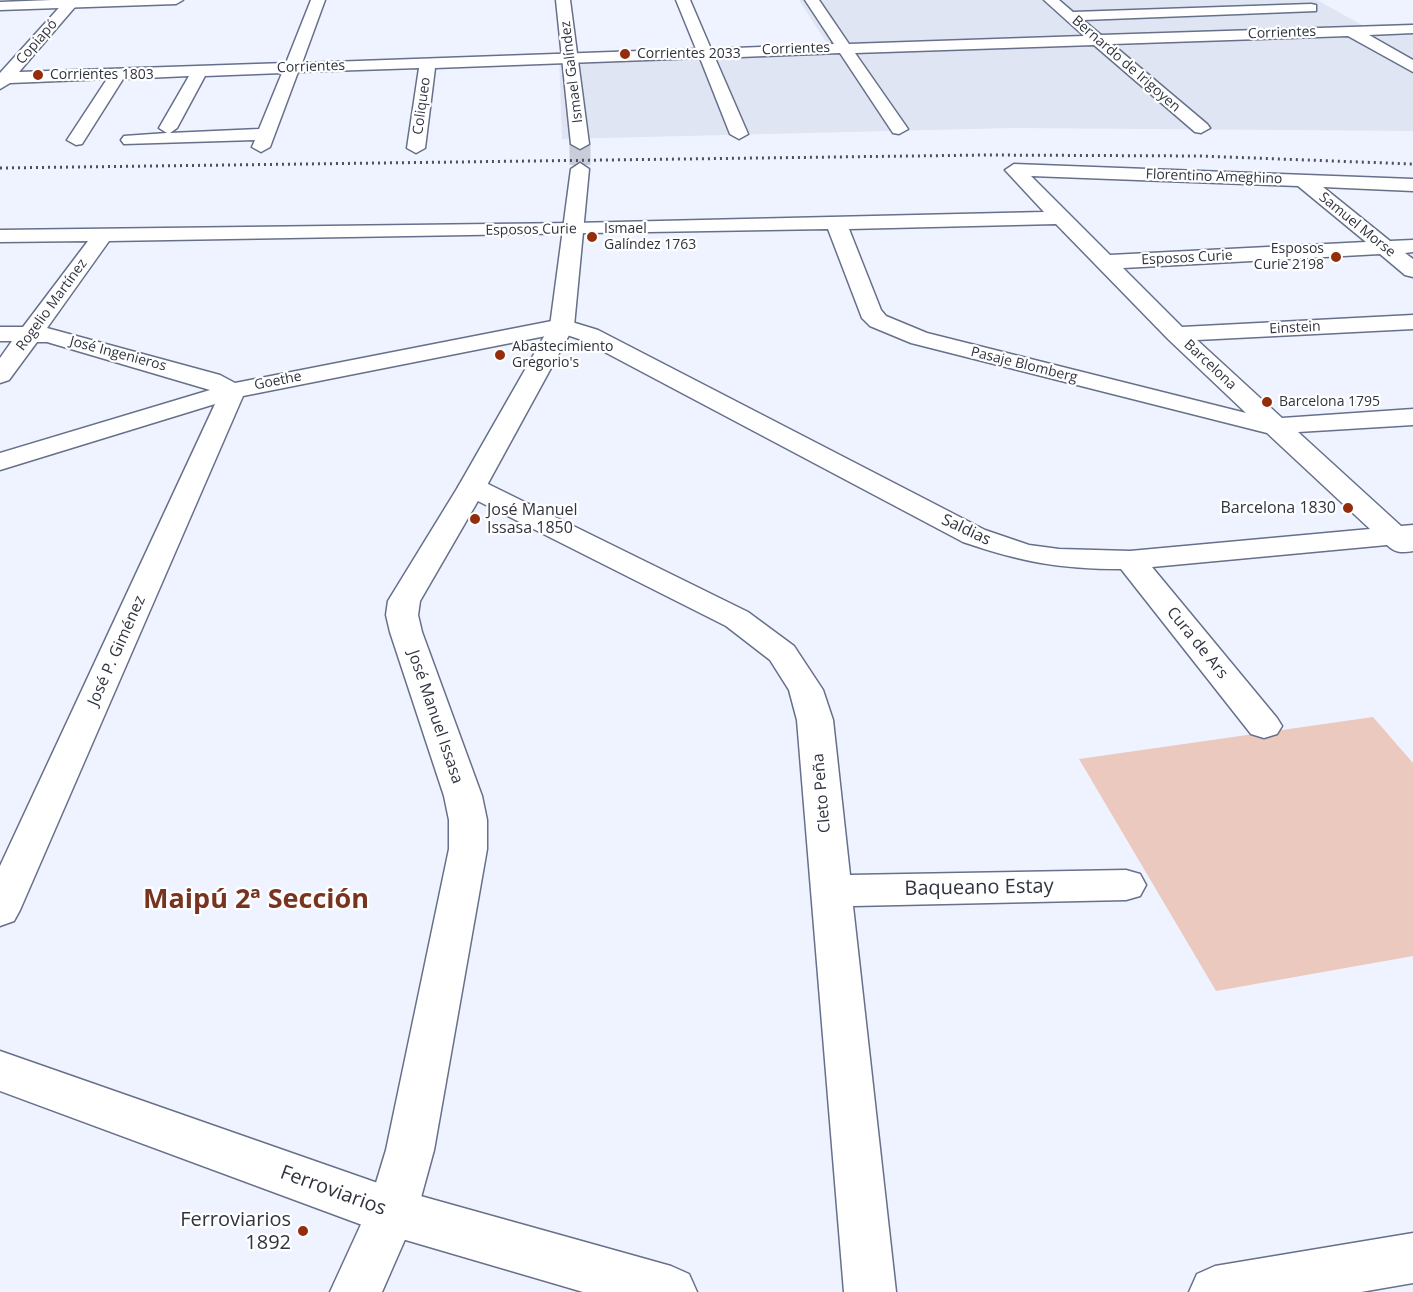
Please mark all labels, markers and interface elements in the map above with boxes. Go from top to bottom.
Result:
street label: Bernardo de Irigoyen [1068,12,1184,116]
street label: Copiapó [13,16,61,68]
street label: Ismael Galíndez [557,20,587,124]
street label: Corrientes [1248,23,1316,43]
street label: Corrientes [762,39,830,59]
place label: Corrientes 2033 [637,46,741,62]
marker: Corrientes 2033 [618,47,632,61]
street label: Corrientes [277,57,345,77]
place label: Corrientes 1803 [50,67,154,83]
marker: Corrientes 1803 [31,68,45,82]
street label: Coliqueo [410,76,434,136]
street label: Florentino Ameghino [1145,166,1283,188]
street label: Samuel Morse [1315,189,1399,261]
street label: Esposos Curie [485,221,577,239]
place label: Ismael Galíndez 1763 [604,221,696,254]
marker: Ismael Galíndez 1763 [585,230,599,244]
place label: Esposos Curie 2198 [1254,241,1324,274]
street label: Esposos Curie [1141,247,1233,269]
marker: Esposos Curie 2198 [1329,250,1343,264]
street label: Rogelio Martínez [13,256,91,354]
street label: Einstein [1269,318,1321,338]
street label: José Ingenieros [68,333,168,375]
street label: Barcelona [1180,337,1240,393]
place label: Abastecimiento Gregorio's [512,339,613,372]
street label: Pasaje Blomberg [969,344,1079,386]
marker: Abastecimiento Gregorio's [493,348,507,362]
street label: Goethe [253,368,303,394]
place label: Barcelona 1795 [1279,394,1380,410]
marker: Barcelona 1795 [1260,395,1274,409]
place label: Barcelona 1830 [1220,498,1336,518]
place label: José Manuel Issasa 1850 [487,500,578,538]
marker: Barcelona 1830 [1341,501,1355,515]
street label: Saldias [938,510,994,550]
marker: José Manuel Issasa 1850 [468,512,482,526]
street label: José P. Giménez [84,593,150,709]
street label: Cura de Ars [1162,603,1232,683]
street label: José Manuel Issasa [403,648,467,786]
street label: Cleto Peña [809,752,835,834]
street label: Baqueano Estay [904,875,1054,901]
district label: Maipú 2ª Sección [143,884,369,916]
street label: Ferroviarios [277,1161,389,1221]
place label: Ferroviarios 1892 [180,1208,291,1255]
marker: Ferroviarios 1892 [296,1224,310,1238]

